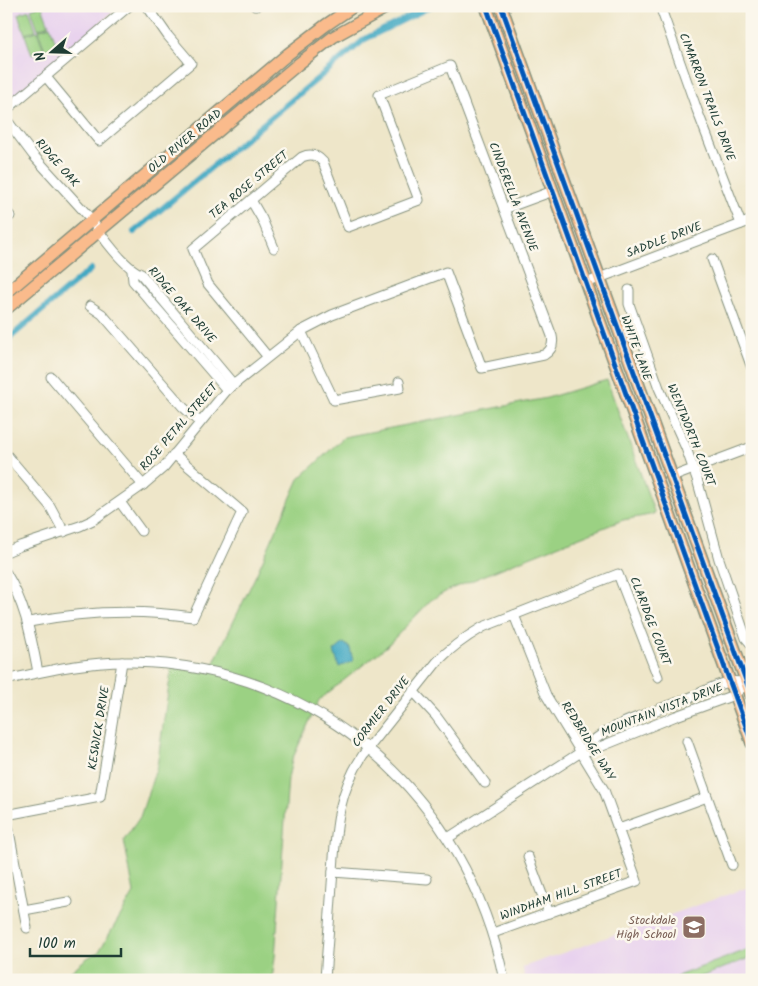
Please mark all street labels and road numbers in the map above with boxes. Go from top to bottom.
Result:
street label: CIMARRON TRAILS DRIVE [674,30,741,165]
street label: OLD RIVER ROAD [144,104,226,178]
street label: RIDGE OAK [30,134,84,192]
street label: CINDERELLA AVENUE [483,139,543,255]
street label: TEA ROSE STREET [205,145,294,224]
street label: SADDLE DRIVE [624,217,705,263]
street label: RIDGE OAK DRIVE [143,263,221,348]
street label: WHITE LANE [615,313,657,384]
street label: ROSE PETAL STREET [135,378,224,475]
street label: WENTWORTH COURT [662,381,721,491]
street label: CLARIDGE COURT [624,574,676,670]
street label: CORMIER DRIVE [347,672,415,752]
street label: MOUNTAIN VISTA DRIVE [598,678,727,742]
street label: KESWICK DRIVE [83,684,115,771]
street label: REDBRIDGE WAY [556,698,621,785]
street label: WINDHAM HILL STREET [497,864,626,926]

